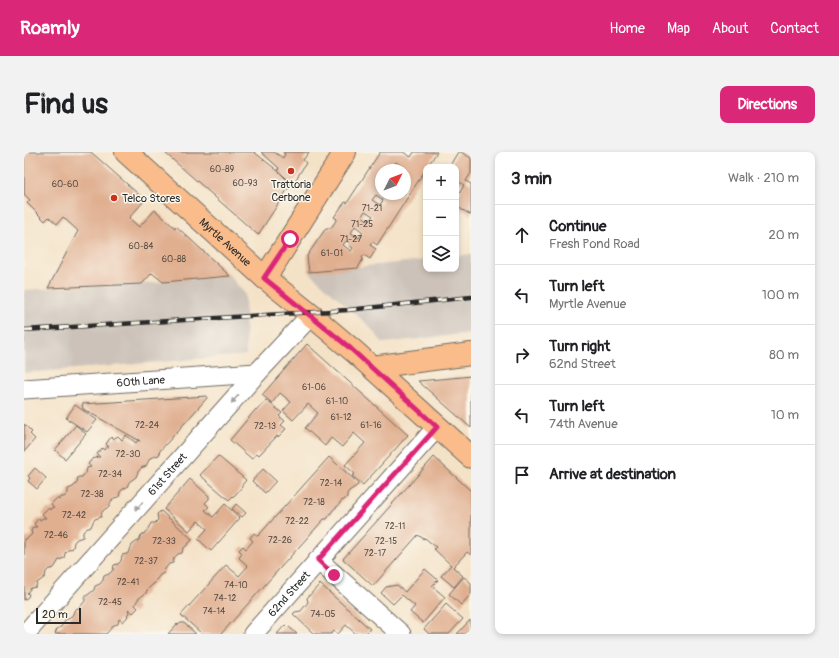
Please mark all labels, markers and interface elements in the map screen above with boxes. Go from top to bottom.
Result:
text: Roamly [20,16,80,40]
text: Home [610,20,645,37]
text: Map [667,20,690,37]
text: About [712,20,748,37]
text: Contact [770,20,819,37]
button: Directions [720,86,815,123]
text: Find us [24,87,108,122]
house number: 60-89 [210,164,235,175]
north arrow [375,164,411,200]
map controls [423,164,459,272]
button: + [423,164,459,200]
marker: Trattoria Cerbone [286,166,296,176]
text: 3 min [511,168,552,189]
text: Walk · 210 m [728,170,799,186]
house number: 60-93 [233,178,257,189]
place label: Trattoria Cerbone [271,178,311,204]
house number: 60-60 [52,179,78,190]
place label: Telco Stores [122,192,180,205]
marker: Telco Stores [109,193,119,203]
button: − [423,200,459,236]
house number: 71-21 [362,203,382,214]
street label: Myrtle Avenue [197,215,254,269]
text: Continue [549,217,607,236]
house number: 71-25 [351,219,373,230]
icon: ahead [511,224,533,246]
text: 20 m [768,227,799,243]
route start [281,230,299,248]
house number: 71-27 [340,234,362,245]
button: layers [423,236,459,272]
text: Fresh Pond Road [549,236,640,252]
house number: 60-84 [129,241,154,252]
house number: 61-01 [321,248,343,259]
house number: 60-88 [162,254,187,265]
text: Turn left [549,277,605,296]
icon: left [511,284,533,306]
text: 100 m [762,287,799,303]
text: Myrtle Avenue [549,296,626,312]
text: Turn right [549,337,610,356]
icon: right [511,344,533,366]
text: 80 m [769,347,799,363]
text: 62nd Street [549,356,616,372]
street label: 60th Lane [116,373,166,389]
house number: 61-06 [302,382,326,393]
one-way arrow [230,394,239,404]
house number: 61-10 [326,396,348,407]
text: Turn left [549,397,605,416]
icon: left [511,404,533,426]
text: 10 m [771,407,799,423]
house number: 61-12 [330,412,352,423]
text: 74th Avenue [549,416,618,432]
house number: 72-24 [135,420,160,431]
house number: 61-16 [360,420,382,431]
house number: 72-13 [254,421,276,432]
house number: 72-30 [116,449,140,460]
street label: 61st Street [145,450,190,498]
icon: arrive [511,464,533,486]
text: Arrive at destination [549,465,676,484]
house number: 72-34 [98,469,123,480]
house number: 72-14 [320,478,343,489]
house number: 72-38 [80,489,104,500]
house number: 72-18 [303,497,325,508]
one-way arrow [134,501,143,512]
house number: 72-42 [62,510,86,521]
house number: 72-22 [285,516,309,527]
house number: 72-11 [385,521,405,532]
house number: 72-46 [44,530,68,541]
house number: 72-26 [268,535,292,546]
house number: 72-33 [152,536,176,547]
house number: 72-15 [375,536,397,547]
house number: 72-17 [364,548,386,559]
house number: 72-37 [134,556,158,567]
route end [325,566,343,584]
street label: 62nd Street [265,568,313,619]
house number: 72-41 [117,577,139,588]
house number: 74-10 [224,580,248,591]
house number: 74-12 [214,593,236,604]
house number: 72-45 [98,597,122,608]
scale bar [36,606,81,625]
house number: 74-14 [203,606,226,617]
text: 20 m [42,608,68,621]
house number: 74-05 [311,609,336,620]

